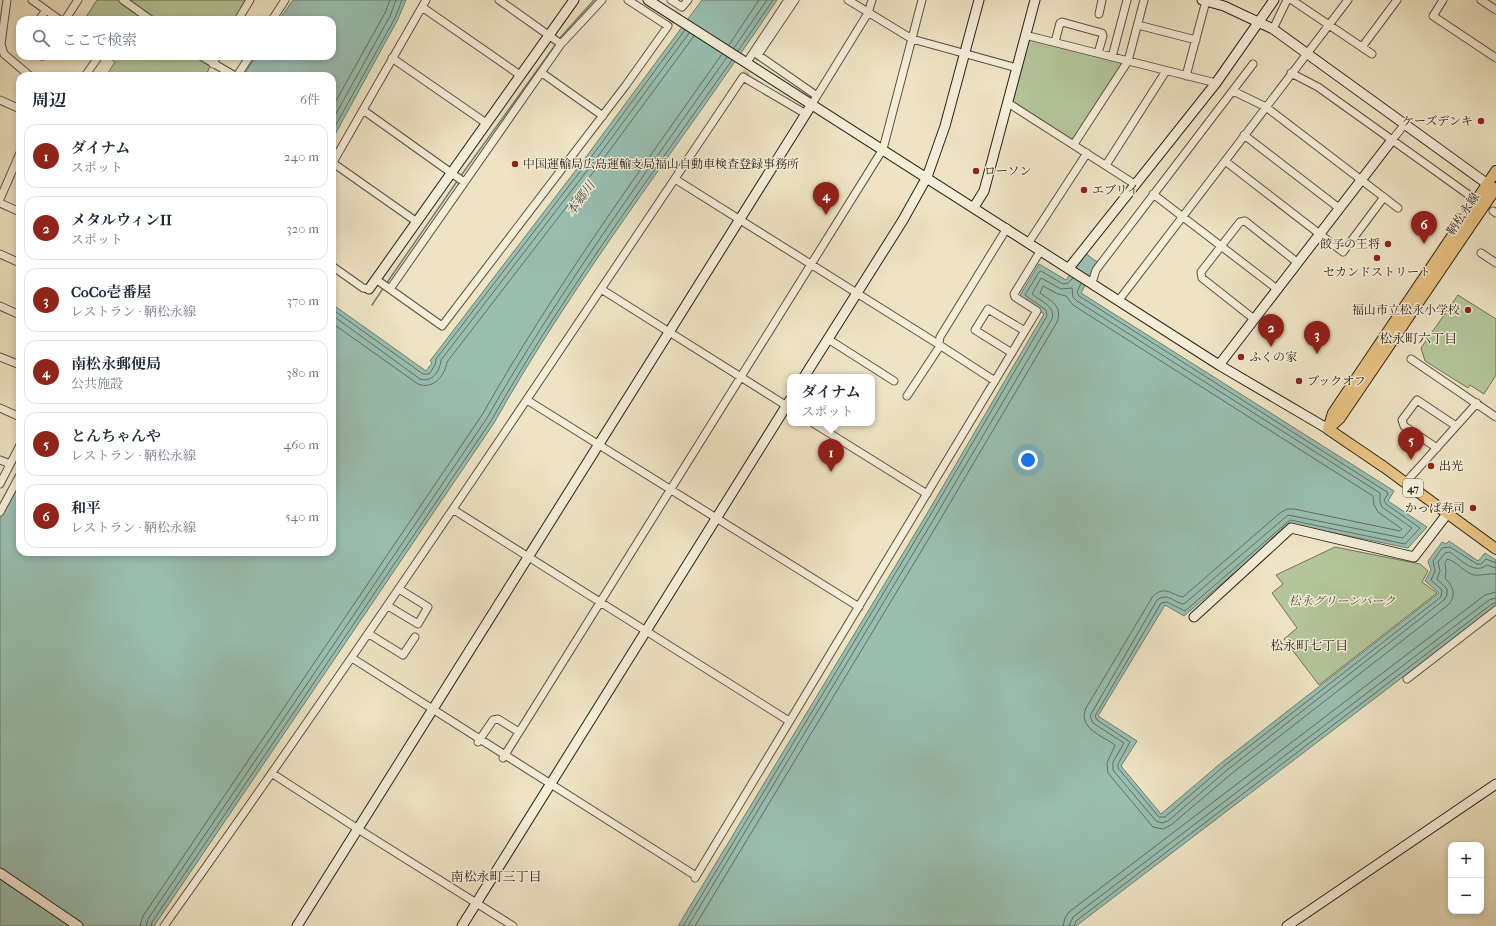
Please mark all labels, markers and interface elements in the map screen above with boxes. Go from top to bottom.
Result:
search box [16,16,336,60]
icon: search [30,27,52,49]
text: ここで検索 [62,31,137,49]
text: 周辺 [32,90,66,110]
text: 6件 [300,92,320,107]
place label: ケーズデンキ [1402,114,1473,128]
marker: ケーズデンキ [1476,116,1486,126]
text: ダイナム [71,139,130,157]
text: 1 [44,149,48,164]
text: 240 m [284,149,319,164]
place label: 中国運輸局広島運輸支局福山自動車検査登録事務所 [523,157,799,171]
marker: 中国運輸局広島運輸支局福山自動車検査登録事務所 [510,159,520,169]
text: スポット [71,160,123,175]
place label: ローソン [984,164,1032,178]
marker: ローソン [971,166,981,176]
water label: 本郷川 [563,176,599,218]
pin: 4 [813,182,839,215]
place label: エブリイ [1092,183,1139,197]
marker: エブリイ [1079,185,1089,195]
street label: 鞆松永線 [1444,190,1482,238]
text: メタルウィンII [71,211,172,229]
pin: 6 [1411,211,1437,244]
text: 2 [43,221,49,236]
text: 320 m [286,221,319,236]
text: スポット [71,232,123,247]
place label: 餃子の王将 [1320,237,1380,251]
marker: 餃子の王将 [1383,239,1393,249]
marker: セカンドストリート [1372,253,1382,263]
place label: セカンドストリート [1323,265,1431,279]
text: CoCo壱番屋 [71,283,151,301]
text: 3 [43,293,49,308]
text: 370 m [287,293,319,308]
place label: 福山市立松永小学校 [1352,303,1460,317]
text: レストラン · 鞆松永線 [71,304,196,319]
marker: 福山市立松永小学校 [1463,305,1473,315]
pin: 2 [1258,314,1284,347]
pin: 3 [1304,321,1330,354]
district label: 松永町六丁目 [1379,331,1457,346]
place label: ふくの家 [1249,350,1297,364]
marker: ふくの家 [1236,352,1246,362]
text: 南松永郵便局 [71,355,161,373]
text: 4 [42,365,50,380]
text: 380 m [286,365,319,380]
popup [787,374,875,426]
place label: ブックオフ [1307,374,1366,388]
text: 公共施設 [71,376,123,391]
marker: ブックオフ [1294,376,1304,386]
text: ダイナム [802,383,860,401]
text: スポット [802,404,854,419]
text: とんちゃんや [71,427,161,445]
pin: 5 [1398,427,1424,460]
text: 5 [43,437,49,452]
text: 460 m [284,437,319,452]
pin: 1 [818,439,844,472]
text: レストラン · 鞆松永線 [71,448,196,463]
your location [1018,450,1038,470]
place label: 出光 [1439,459,1463,473]
marker: 出光 [1426,461,1436,471]
road number: 47 [1403,479,1423,497]
text: 和平 [71,499,101,517]
place label: かっぱ寿司 [1405,501,1465,515]
marker: かっぱ寿司 [1468,503,1478,513]
text: 6 [42,509,50,524]
text: 540 m [285,509,319,524]
text: レストラン · 鞆松永線 [71,520,196,535]
park label: 松永グリーンパーク [1289,594,1395,608]
district label: 松永町七丁目 [1270,638,1348,653]
map controls [1448,842,1484,914]
button: + [1448,842,1484,878]
district label: 南松永町三丁目 [450,869,542,884]
button: − [1448,878,1484,914]

